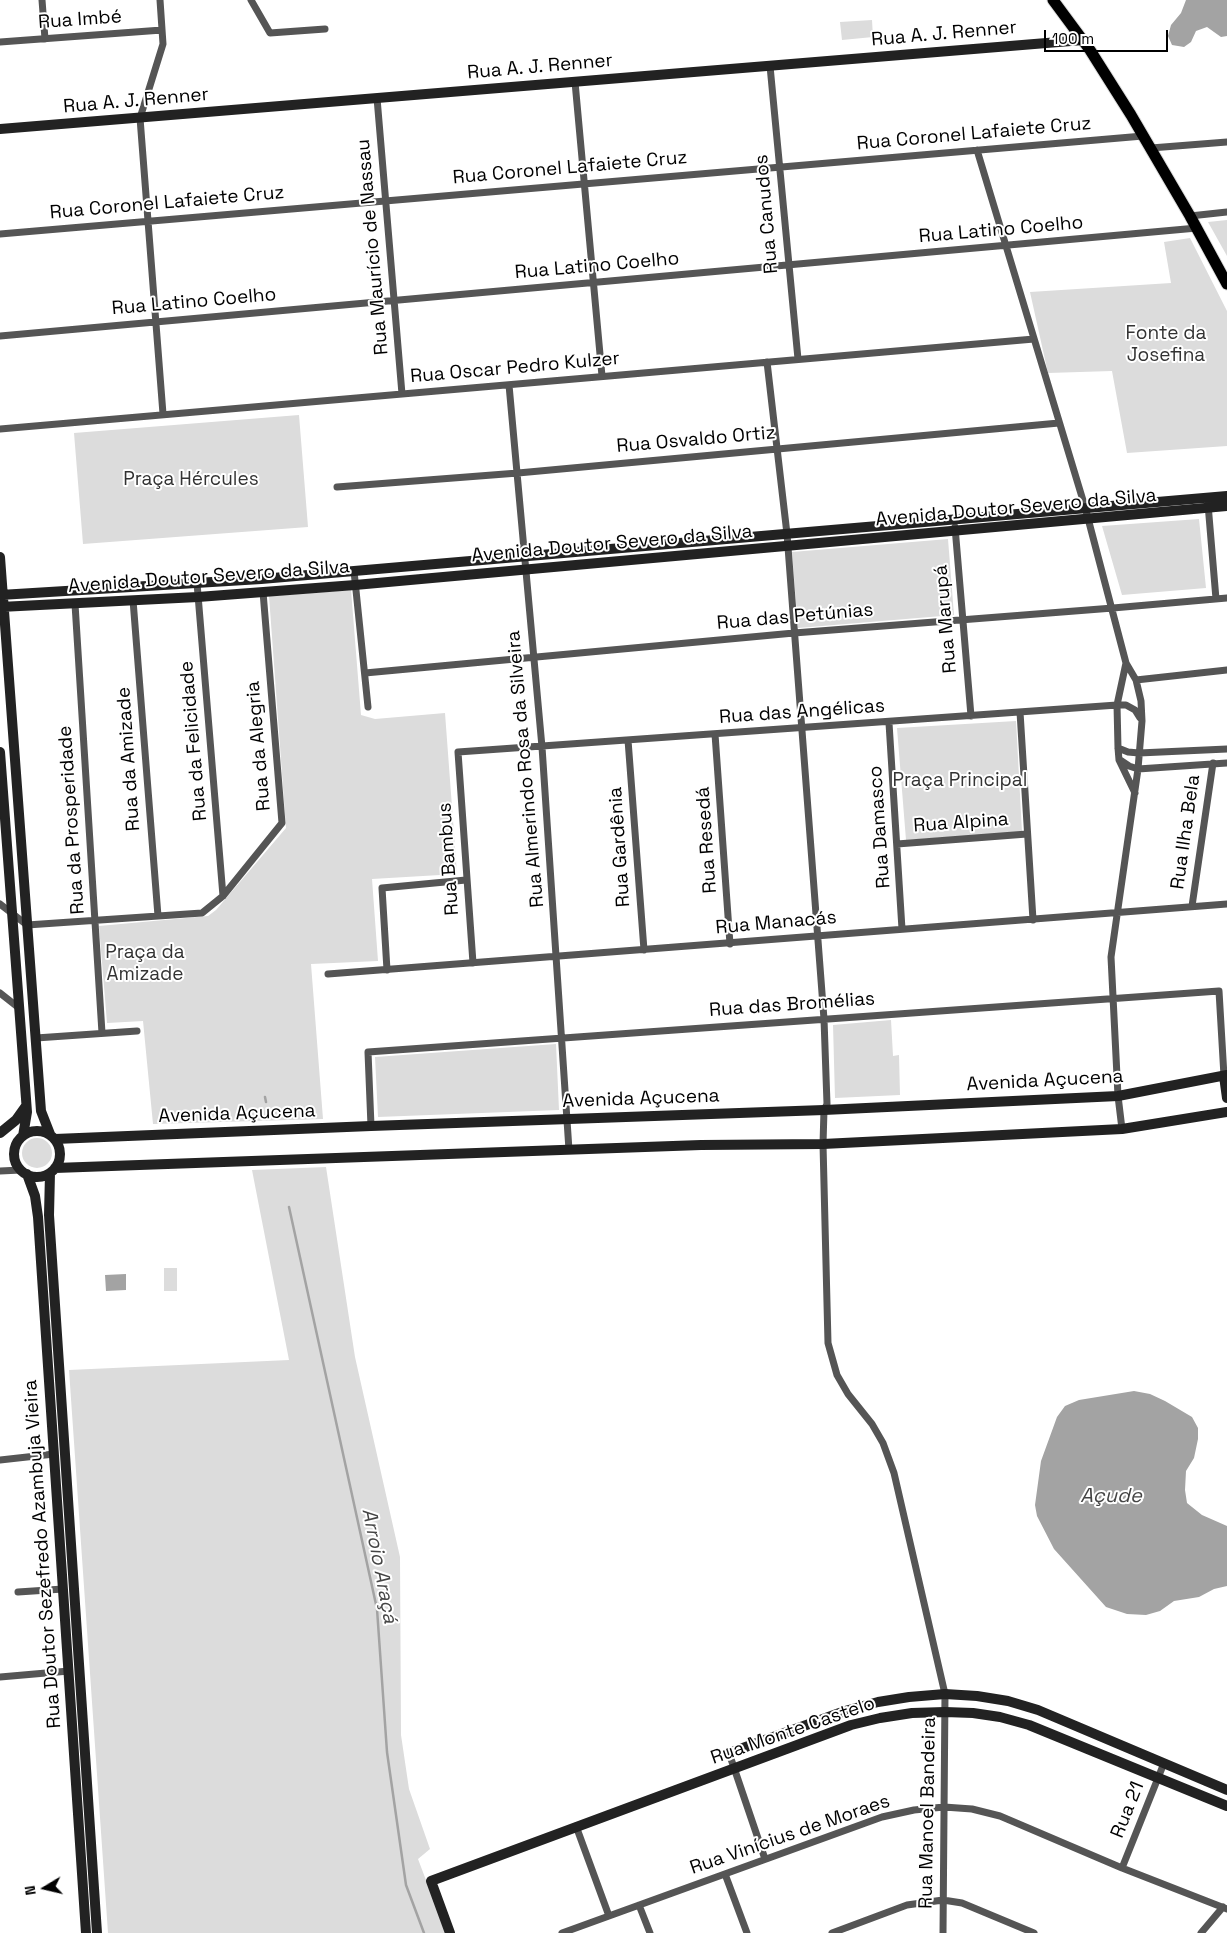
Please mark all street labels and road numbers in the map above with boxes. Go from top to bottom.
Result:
street label: Rua Imbé [37,6,123,34]
street label: Rua A. J. Renner [870,16,1018,52]
street label: Rua A. J. Renner [466,49,614,85]
street label: Rua A. J. Renner [62,83,210,119]
street label: Rua Coronel Lafaiete Cruz [856,112,1092,156]
street label: Rua Maurício de Nassau [352,138,394,356]
street label: Rua Coronel Lafaiete Cruz [452,146,688,190]
street label: Rua Canudos [750,153,784,275]
street label: Rua Coronel Lafaiete Cruz [49,181,285,225]
street label: Rua Latino Coelho [918,211,1084,249]
street label: Rua Latino Coelho [514,247,680,285]
street label: Rua Latino Coelho [111,283,277,321]
street label: Rua Oscar Pedro Kulzer [409,347,621,389]
street label: Rua Osvaldo Ortiz [616,422,776,458]
street label: Avenida Doutor Severo da Silva [874,484,1158,532]
street label: Avenida Doutor Severo da Silva [470,520,754,568]
street label: Avenida Doutor Severo da Silva [67,556,351,598]
street label: Rua Marupá [930,564,962,674]
street label: Rua das Petúnias [716,599,874,635]
street label: Rua Almerindo Rosa da Silveira [503,630,549,908]
street label: Rua da Felicidade [176,660,212,822]
street label: Rua da Alegria [242,680,276,812]
street label: Rua da Amizade [113,686,145,832]
street label: Rua das Angélicas [718,695,886,729]
street label: Rua da Prosperidade [54,725,90,915]
street label: Rua Damasco [864,765,896,889]
street label: Rua Ilha Bela [1167,773,1205,891]
street label: Rua Gardênia [604,786,636,908]
street label: Rua Resedá [692,786,722,894]
street label: Rua Bambus [434,802,464,916]
street label: Rua Alpina [913,808,1009,838]
street label: Rua Manacás [715,906,837,940]
street label: Rua das Bromélias [708,988,876,1022]
street label: Avenida Açucena [966,1066,1124,1096]
street label: Avenida Açucena [562,1085,720,1113]
street label: Avenida Açucena [158,1100,316,1128]
street label: Rua Doutor Sezefredo Azambuja Vieira [19,1379,67,1729]
street label: Rua Monte Castelo [708,1692,878,1770]
street label: Rua Manoel Bandeira [915,1717,941,1909]
street label: Rua 21 [1106,1778,1150,1842]
street label: Rua Vinícius de Moraes [687,1790,893,1880]

